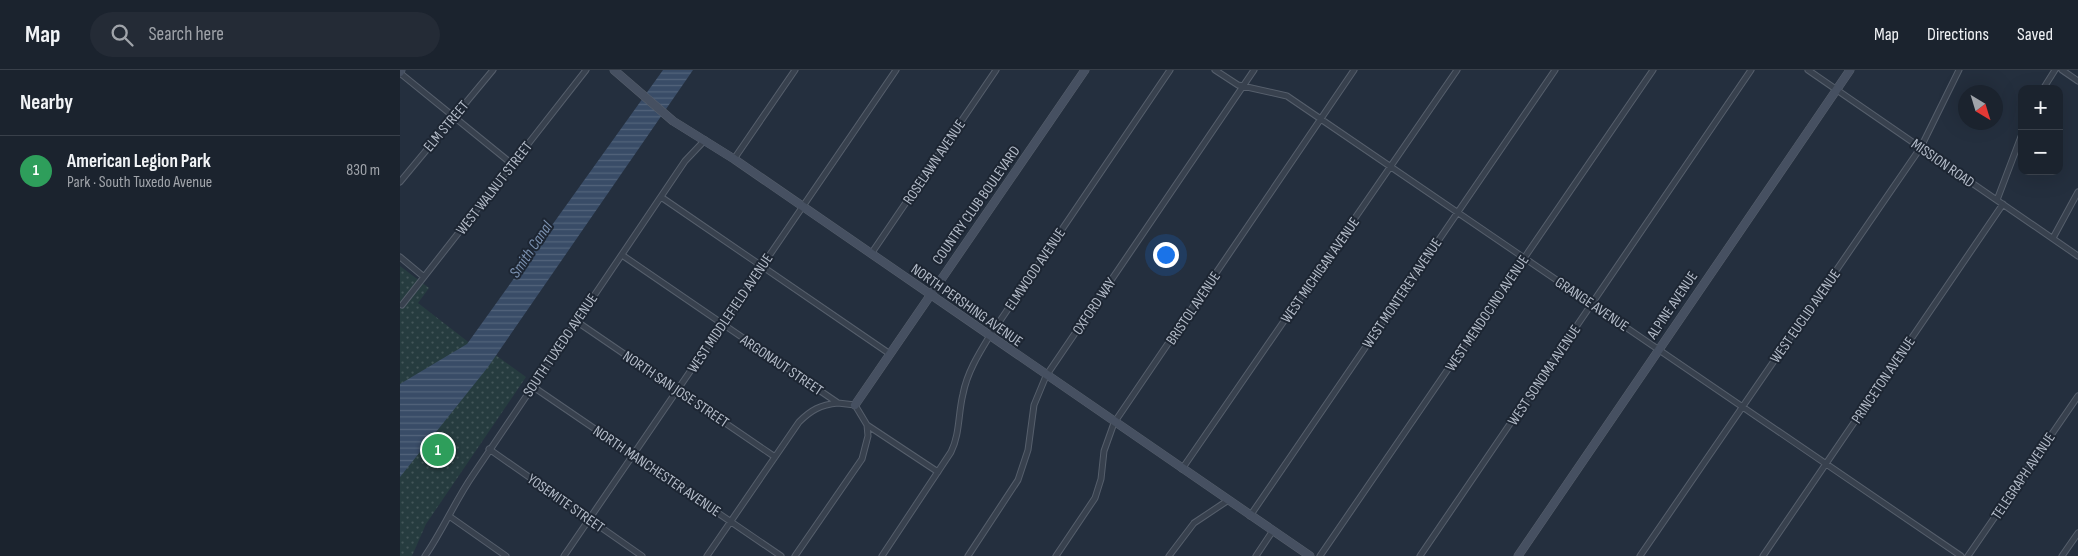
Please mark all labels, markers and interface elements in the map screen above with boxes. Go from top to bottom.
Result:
search box [90,12,440,57]
text: Map [25,20,60,49]
icon: search [108,21,136,49]
text: Search here [148,23,224,46]
text: Map [1874,24,1899,45]
text: Directions [1927,24,1989,45]
text: Saved [2017,24,2053,45]
north arrow [1958,85,2003,130]
map controls [2018,85,2063,175]
button: + [2018,85,2063,130]
text: Nearby [20,90,73,115]
street label: ELM STREET [420,97,473,156]
street label: ROSELAWN AVENUE [899,116,970,208]
button: − [2018,130,2063,175]
street label: MISSION ROAD [1907,135,1978,192]
street label: WEST WALNUT STREET [452,138,537,239]
street label: COUNTRY CLUB BOULEVARD [928,142,1024,268]
text: American Legion Park [67,150,211,173]
text: 1 [33,161,39,180]
text: 830 m [346,161,380,180]
text: Park · South Tuxedo Avenue [67,173,212,192]
street label: WEST MICHIGAN AVENUE [1277,214,1364,327]
water label: Smith Canal [506,217,558,282]
street label: ELMWOOD AVENUE [1001,225,1070,314]
street label: WEST MONTEREY AVENUE [1359,235,1446,352]
your location [1153,242,1179,268]
street label: WEST MIDDLEFIELD AVENUE [683,250,777,377]
street label: WEST MENDOCINO AVENUE [1441,252,1533,375]
street label: NORTH PERSHING AVENUE [907,260,1026,351]
street label: WEST EUCLID AVENUE [1766,266,1845,367]
street label: BRISTOL AVENUE [1162,268,1225,349]
street label: ALPINE AVENUE [1642,268,1702,344]
street label: GRANGE AVENUE [1551,273,1632,336]
street label: OXFORD WAY [1068,274,1121,338]
street label: SOUTH TUXEDO AVENUE [519,290,602,401]
street label: WEST SONOMA AVENUE [1504,321,1585,429]
street label: ARGONAUT STREET [736,330,827,400]
street label: PRINCETON AVENUE [1847,333,1919,427]
street label: NORTH SAN JOSE STREET [619,347,732,432]
street label: NORTH MANCHESTER AVENUE [589,422,724,521]
street label: TELEGRAPH AVENUE [1987,429,2060,523]
pin: 1 [422,431,454,469]
street label: YOSEMITE STREET [523,470,608,537]

